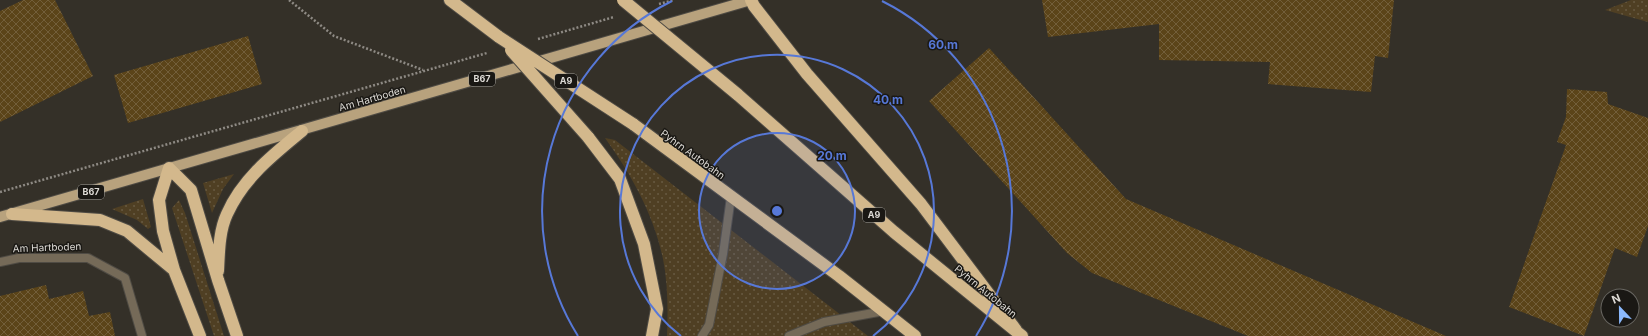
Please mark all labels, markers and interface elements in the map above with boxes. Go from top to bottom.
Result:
text: 60 m [928,37,958,52]
road number: B67 [469,72,495,86]
road number: A9 [555,74,577,88]
street label: Am Hartboden [337,83,407,113]
text: 40 m [873,92,903,107]
street label: Pyhrn Autobahn [659,127,727,181]
text: 20 m [817,148,847,163]
road number: B67 [78,185,104,199]
centre of rings [770,204,784,218]
road number: A9 [863,208,885,222]
street label: Am Hartboden [12,240,82,254]
street label: Pyhrn Autobahn [953,262,1019,320]
north arrow [1600,288,1640,328]
text: N [1610,291,1623,307]

